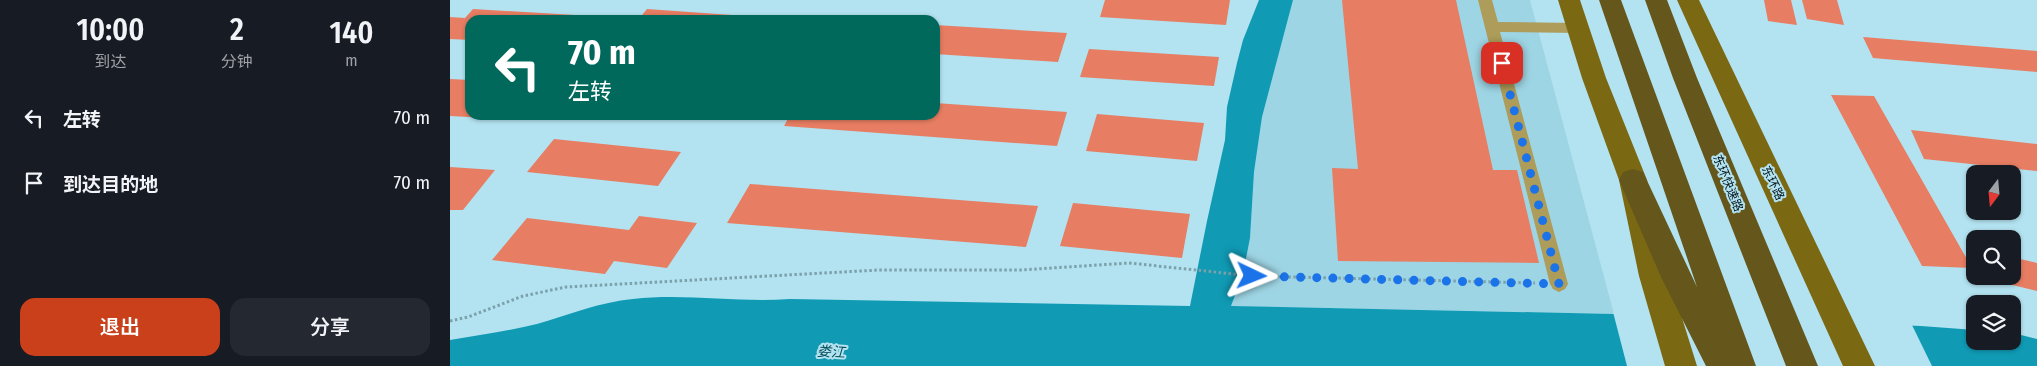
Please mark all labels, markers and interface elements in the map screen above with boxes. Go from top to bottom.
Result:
text: 10:00 [77,12,144,48]
text: 2 [230,12,244,48]
text: 140 [330,15,373,51]
text: 70 m [568,31,636,73]
icon: left [485,35,550,100]
pin [1481,42,1523,84]
icon: arrive [1488,49,1516,77]
text: m [345,51,358,70]
text: 到达 [94,52,126,71]
text: 分钟 [221,52,253,71]
text: 左转 [568,78,612,105]
icon: left [20,104,48,132]
text: 70 m [394,106,430,129]
text: 左转 [63,108,101,131]
street label: 东环快速路 [1710,153,1746,213]
street label: 东环路 [1759,164,1787,202]
north arrow [1966,165,2021,220]
map controls [1966,165,2021,350]
icon: arrive [20,169,48,197]
text: 70 m [394,171,430,194]
text: 到达目的地 [63,173,158,196]
button: search [1966,230,2021,285]
position arrow [1225,249,1277,301]
button: layers [1966,295,2021,350]
button: 退出 [20,298,220,356]
button: 分享 [230,298,430,356]
water label: 娄江 [817,343,847,361]

